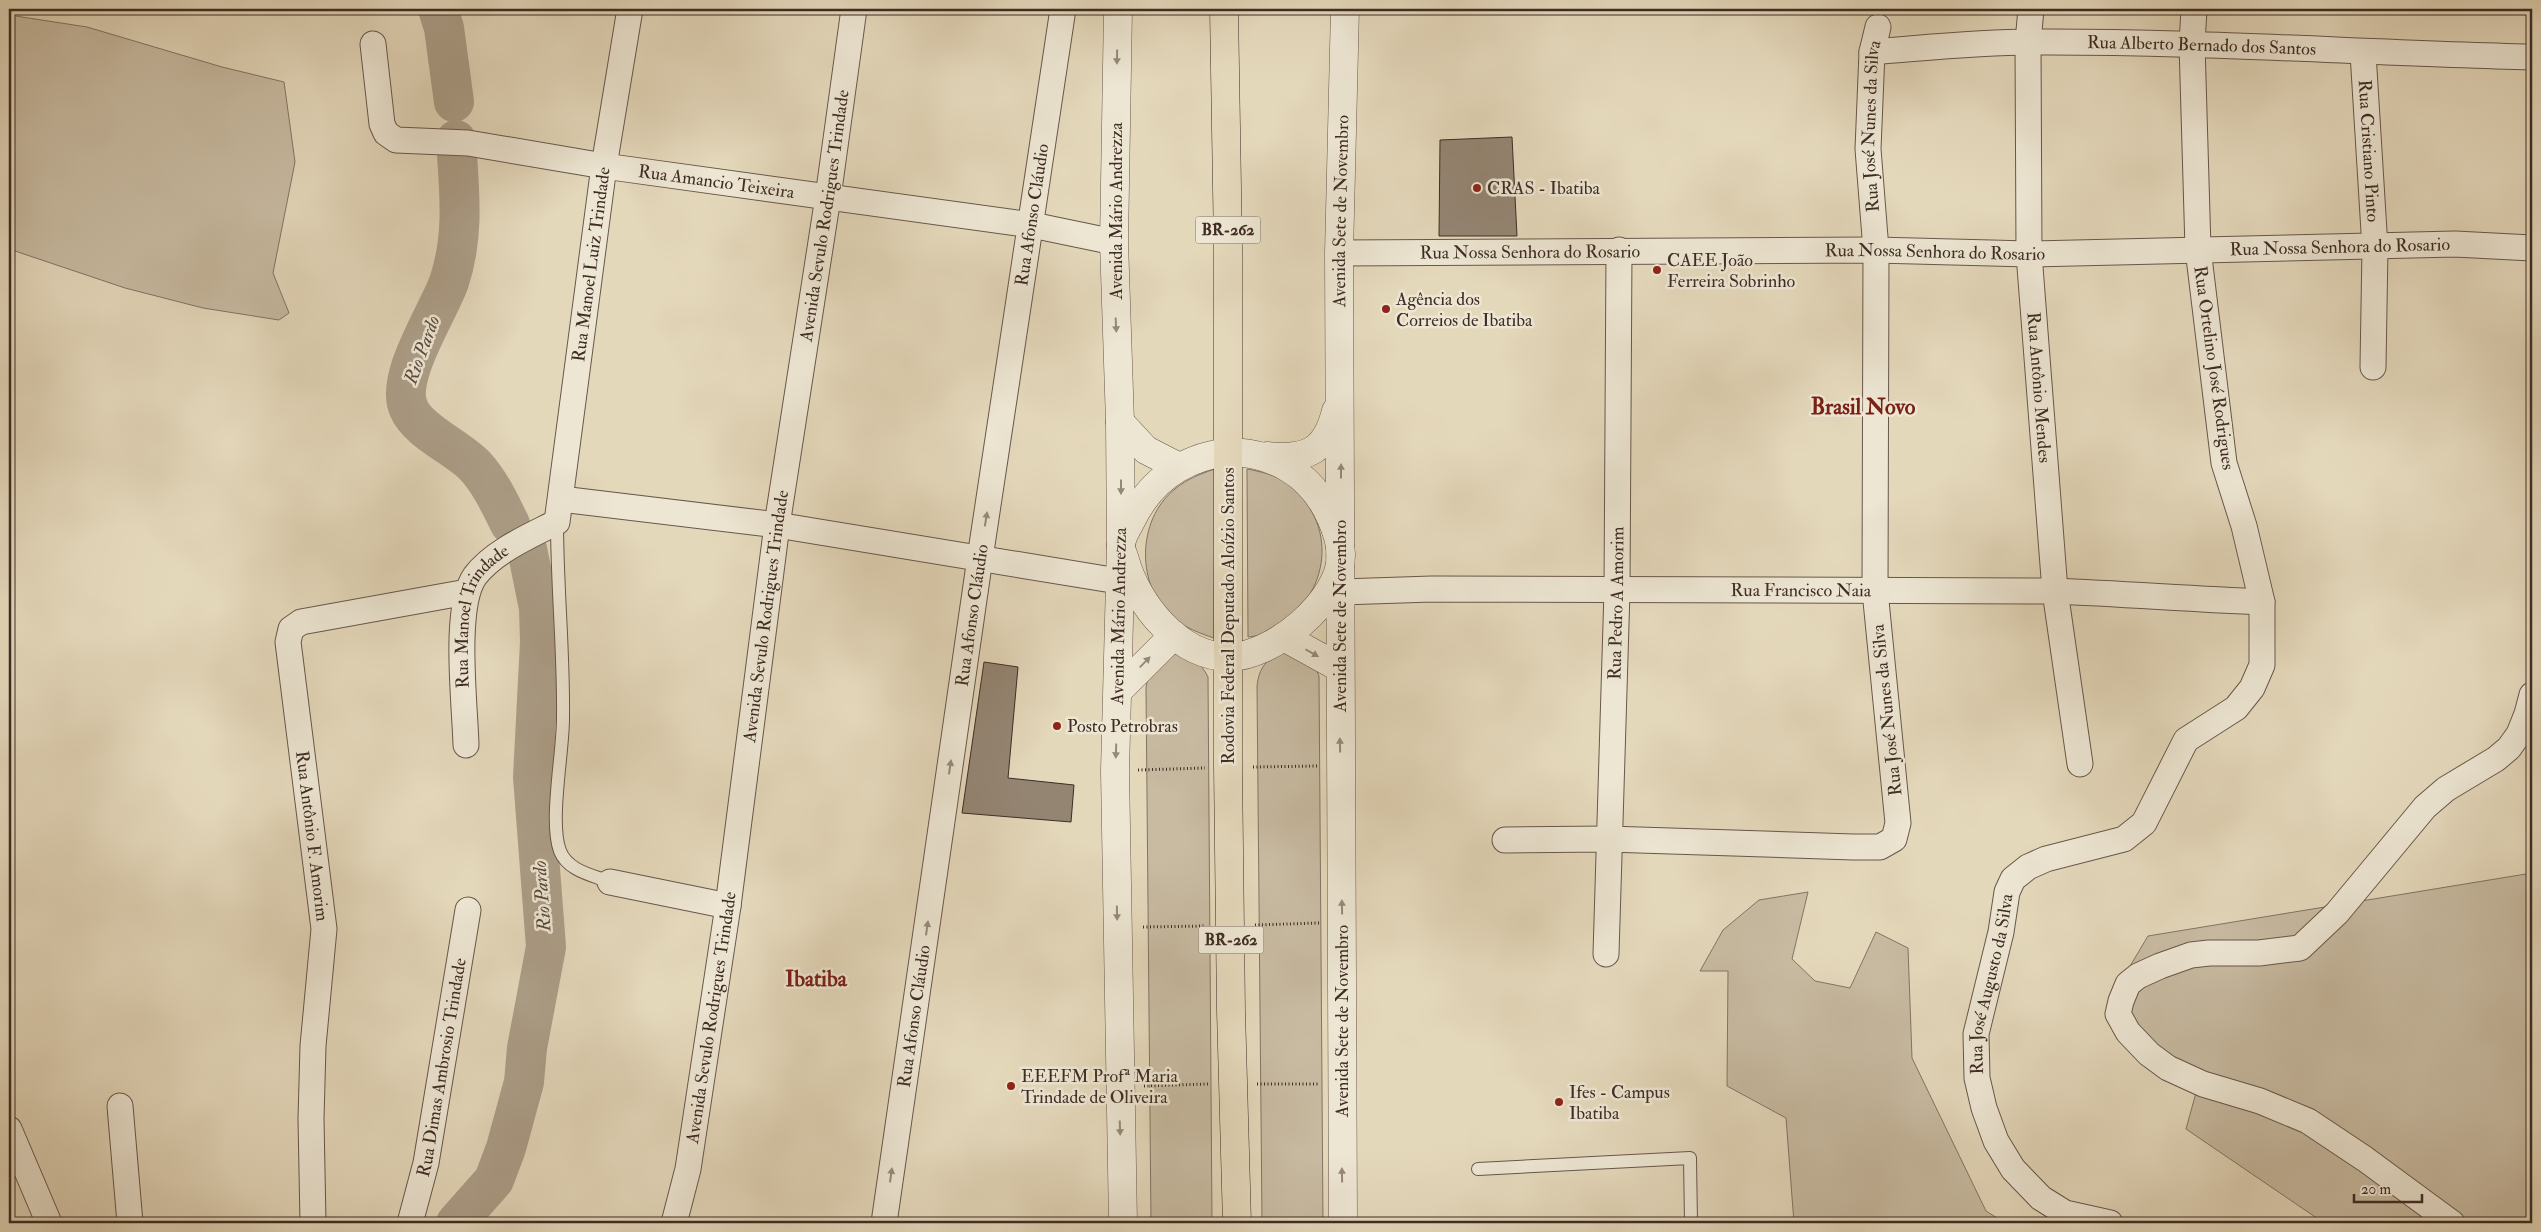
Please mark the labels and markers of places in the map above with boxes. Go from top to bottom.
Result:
place label: CRAS - Ibatiba [1487,177,1601,200]
marker: CRAS - Ibatiba [1471,182,1483,194]
place label: CAEE João Ferreira Sobrinho [1667,249,1796,293]
marker: CAEE João Ferreira Sobrinho [1651,264,1663,276]
place label: Agência dos Correios de Ibatiba [1395,288,1533,332]
marker: Agência dos Correios de Ibatiba [1380,303,1392,315]
place label: Posto Petrobras [1067,715,1178,738]
marker: Posto Petrobras [1051,720,1063,732]
place label: EEEFM Profª Maria Trindade de Oliveira [1021,1065,1179,1109]
marker: EEEFM Profª Maria Trindade de Oliveira [1005,1080,1017,1092]
place label: Ifes - Campus Ibatiba [1569,1081,1670,1125]
marker: Ifes - Campus Ibatiba [1553,1096,1565,1108]

